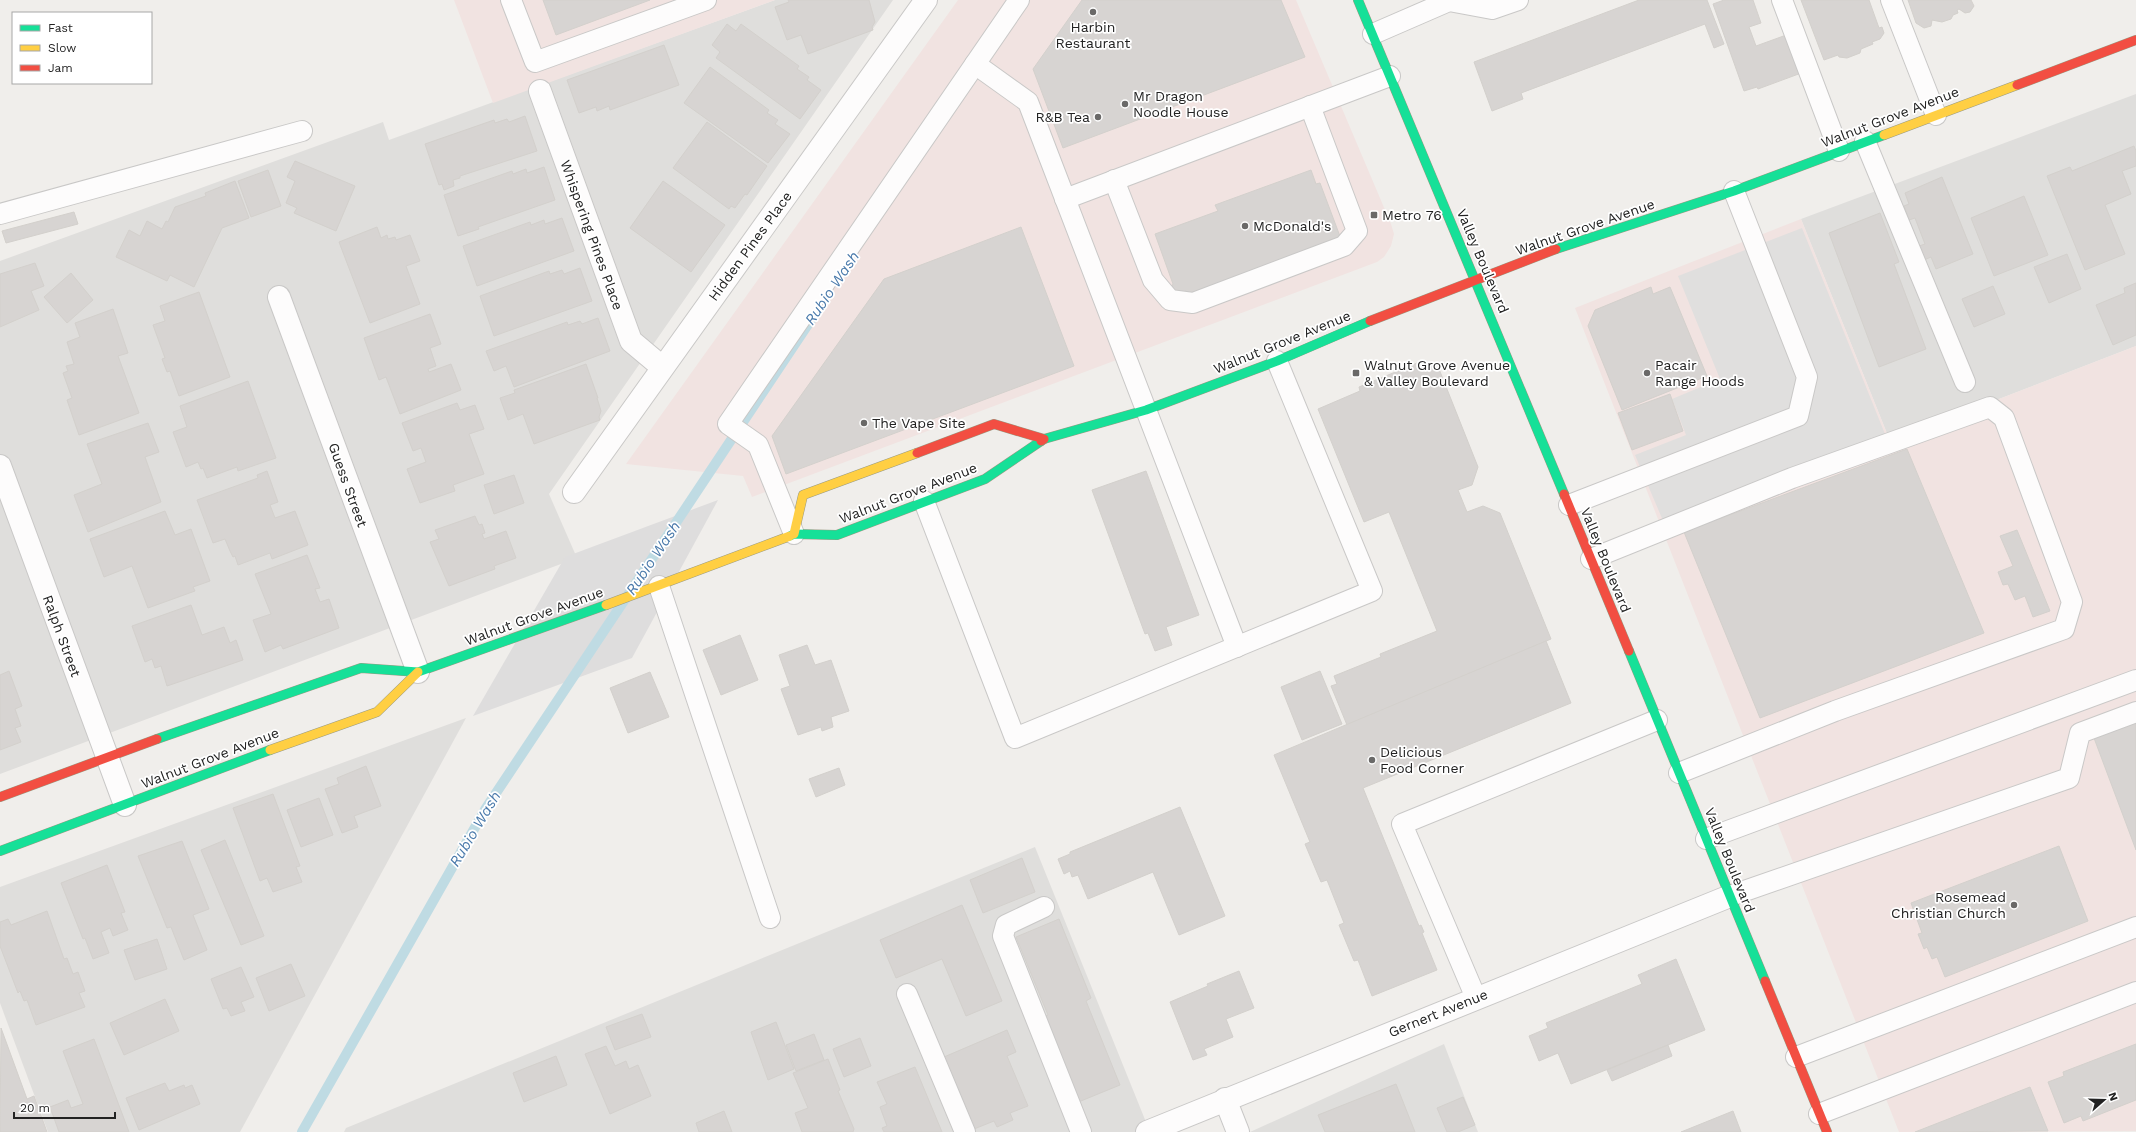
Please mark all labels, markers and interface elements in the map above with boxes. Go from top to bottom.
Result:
marker: Harbin Restaurant [1088,7,1098,17]
legend [12,12,152,84]
place label: Harbin Restaurant [1056,19,1131,51]
text: Fast [48,21,73,35]
text: Slow [48,41,76,55]
text: Jam [48,61,73,75]
street label: Walnut Grove Avenue [1819,83,1961,151]
place label: Mr Dragon Noodle House [1133,88,1229,120]
marker: Mr Dragon Noodle House [1120,99,1130,109]
place label: R&B Tea [1036,109,1090,125]
marker: R&B Tea [1093,112,1103,122]
street label: Whispering Pines Place [557,158,627,312]
street label: Hidden Pines Place [705,188,795,304]
street label: Walnut Grove Avenue [1513,196,1657,258]
street label: Valley Boulevard [1454,206,1512,316]
place label: Metro 76 [1382,207,1442,223]
marker: Metro 76 [1369,210,1379,220]
place label: McDonald's [1253,218,1331,234]
marker: McDonald's [1240,221,1250,231]
water label: Rubio Wash [801,248,863,328]
street label: Walnut Grove Avenue [1211,307,1353,377]
place label: Walnut Grove Avenue & Valley Boulevard [1364,357,1510,389]
place label: Pacair Range Hoods [1655,357,1744,389]
marker: Walnut Grove Avenue & Valley Boulevard [1351,368,1361,378]
marker: Pacair Range Hoods [1642,368,1652,378]
place label: The Vape Site [872,415,966,431]
marker: The Vape Site [859,418,869,428]
street label: Guess Street [325,441,371,529]
street label: Walnut Grove Avenue [837,459,979,527]
street label: Valley Boulevard [1578,505,1634,615]
water label: Rubio Wash [622,518,684,598]
street label: Walnut Grove Avenue [463,583,605,649]
street label: Ralph Street [40,593,84,679]
street label: Walnut Grove Avenue [139,724,281,792]
place label: Delicious Food Corner [1380,744,1465,776]
marker: Delicious Food Corner [1367,755,1377,765]
water label: Rubio Wash [445,788,505,870]
street label: Valley Boulevard [1702,805,1758,915]
place label: Rosemead Christian Church [1891,889,2006,921]
marker: Rosemead Christian Church [2009,900,2019,910]
street label: Gernert Avenue [1386,986,1490,1040]
north arrow [2084,1080,2124,1120]
text: N [2105,1091,2120,1103]
scale bar [14,1094,115,1120]
text: 20 m [20,1101,50,1115]

